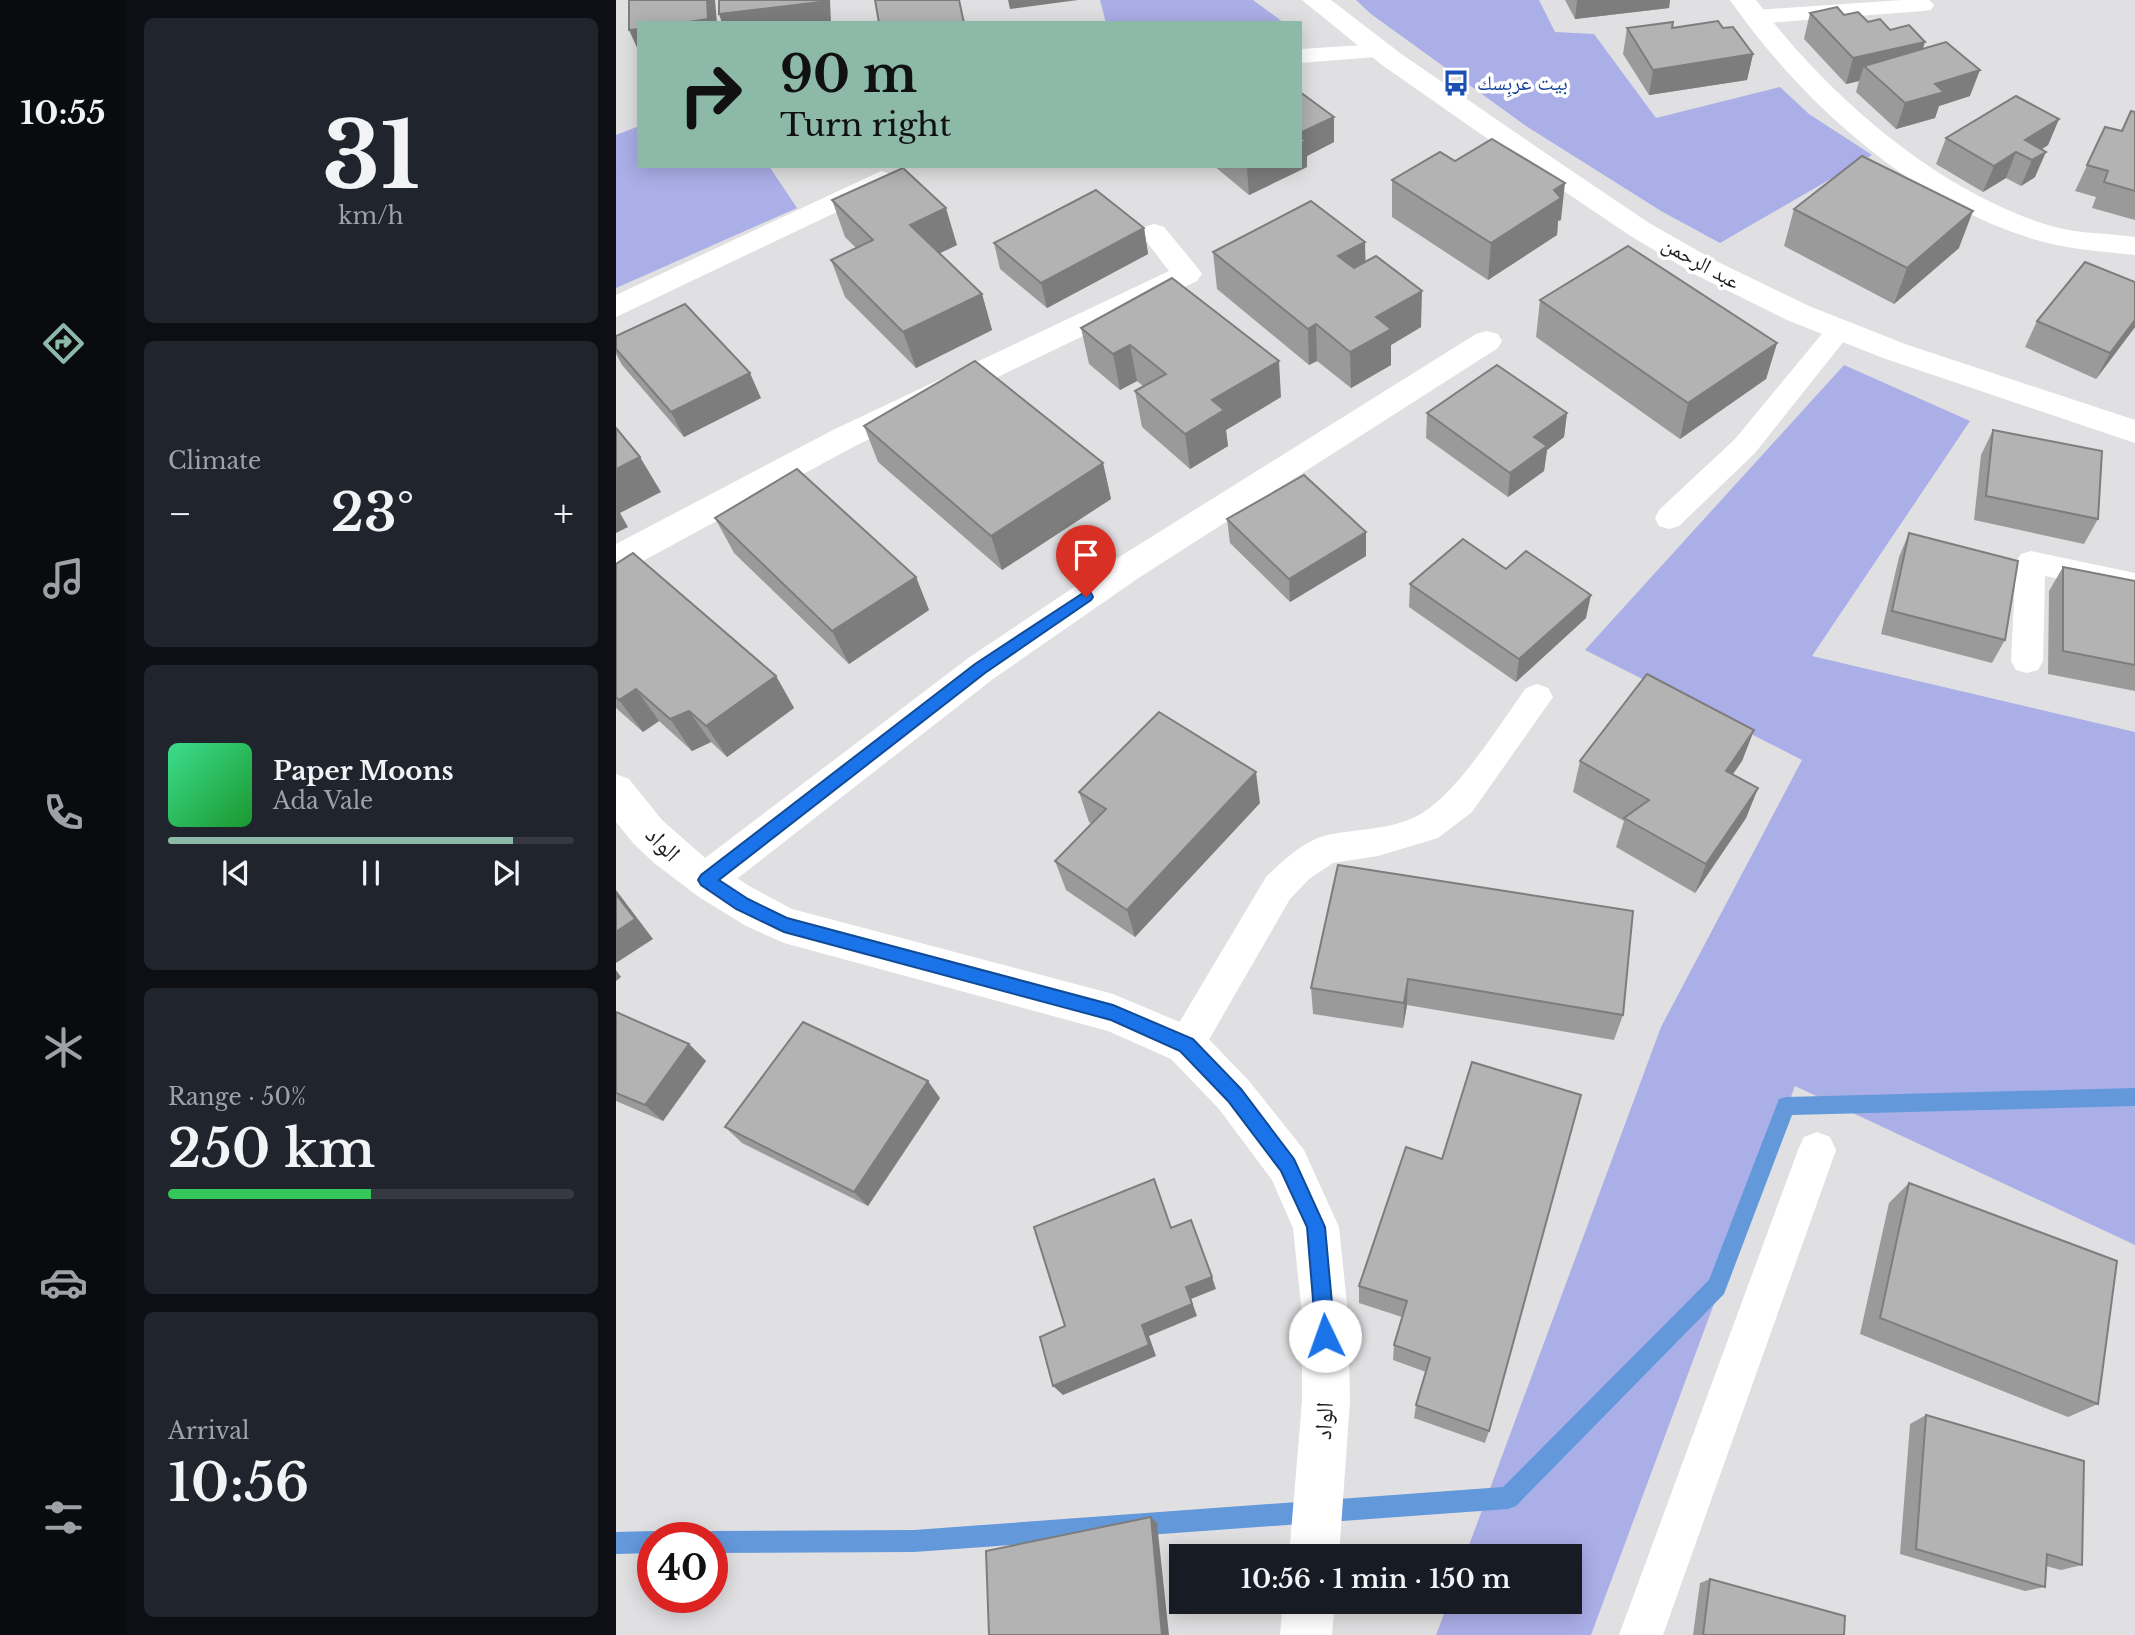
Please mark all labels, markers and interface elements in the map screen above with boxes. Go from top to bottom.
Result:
text: 90 m [780,44,917,105]
icon: right [665,49,756,140]
bus stop icon: بيت عربِسك [1441,68,1471,98]
place label: بيت عربِسك [1477,70,1568,98]
text: 10:55 [20,93,106,133]
text: 31 [322,100,420,213]
text: Turn right [780,105,951,145]
text: km/h [338,202,404,230]
street label: عبد الرحمن [1658,231,1745,295]
icon: directions [39,319,88,368]
text: Climate [168,447,261,475]
text: 23° [331,481,414,545]
text: − [168,490,192,537]
text: + [553,490,574,537]
pin [1056,525,1116,597]
icon: arrive [1067,536,1105,574]
icon: music [39,554,88,603]
text: Paper Moons [273,755,454,787]
text: Ada Vale [273,787,373,815]
icon: phone [39,788,88,837]
street label: الواد [640,820,687,867]
icon: previous [217,854,255,892]
icon: pause [352,854,390,892]
icon: next [487,854,525,892]
icon: climate [39,1023,88,1072]
text: Range · 50% [168,1083,306,1111]
text: 250 km [168,1117,375,1181]
icon: car [39,1258,88,1307]
position arrow [1288,1299,1362,1373]
street label: الواد [1308,1401,1339,1441]
text: Arrival [168,1417,249,1445]
text: 10:56 [168,1451,309,1515]
icon: filters [39,1493,88,1542]
speed limit sign: 40 [637,1522,728,1613]
text: 10:56 · 1 min · 150 m [1240,1563,1511,1595]

